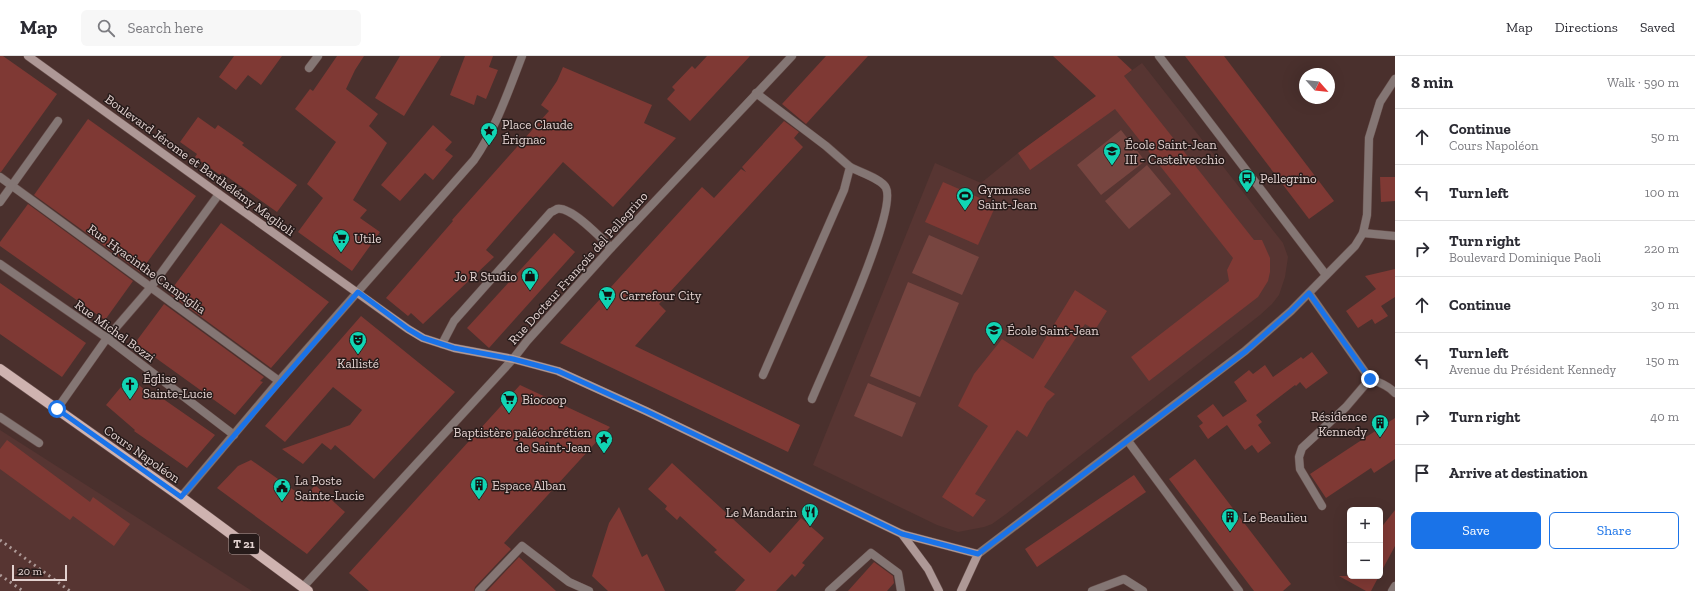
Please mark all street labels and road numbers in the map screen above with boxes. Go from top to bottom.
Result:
street label: Boulevard Jérome et Barthélémy Maglioli [102,91,298,239]
street label: Rue Docteur François del Pellegrino [505,188,651,347]
street label: Rue Hyacinthe Campiglia [85,221,209,317]
street label: Rue Michel Bozzi [72,297,158,365]
street label: Cours Napoléon [101,422,183,486]
road number: T 21 [229,534,259,554]

